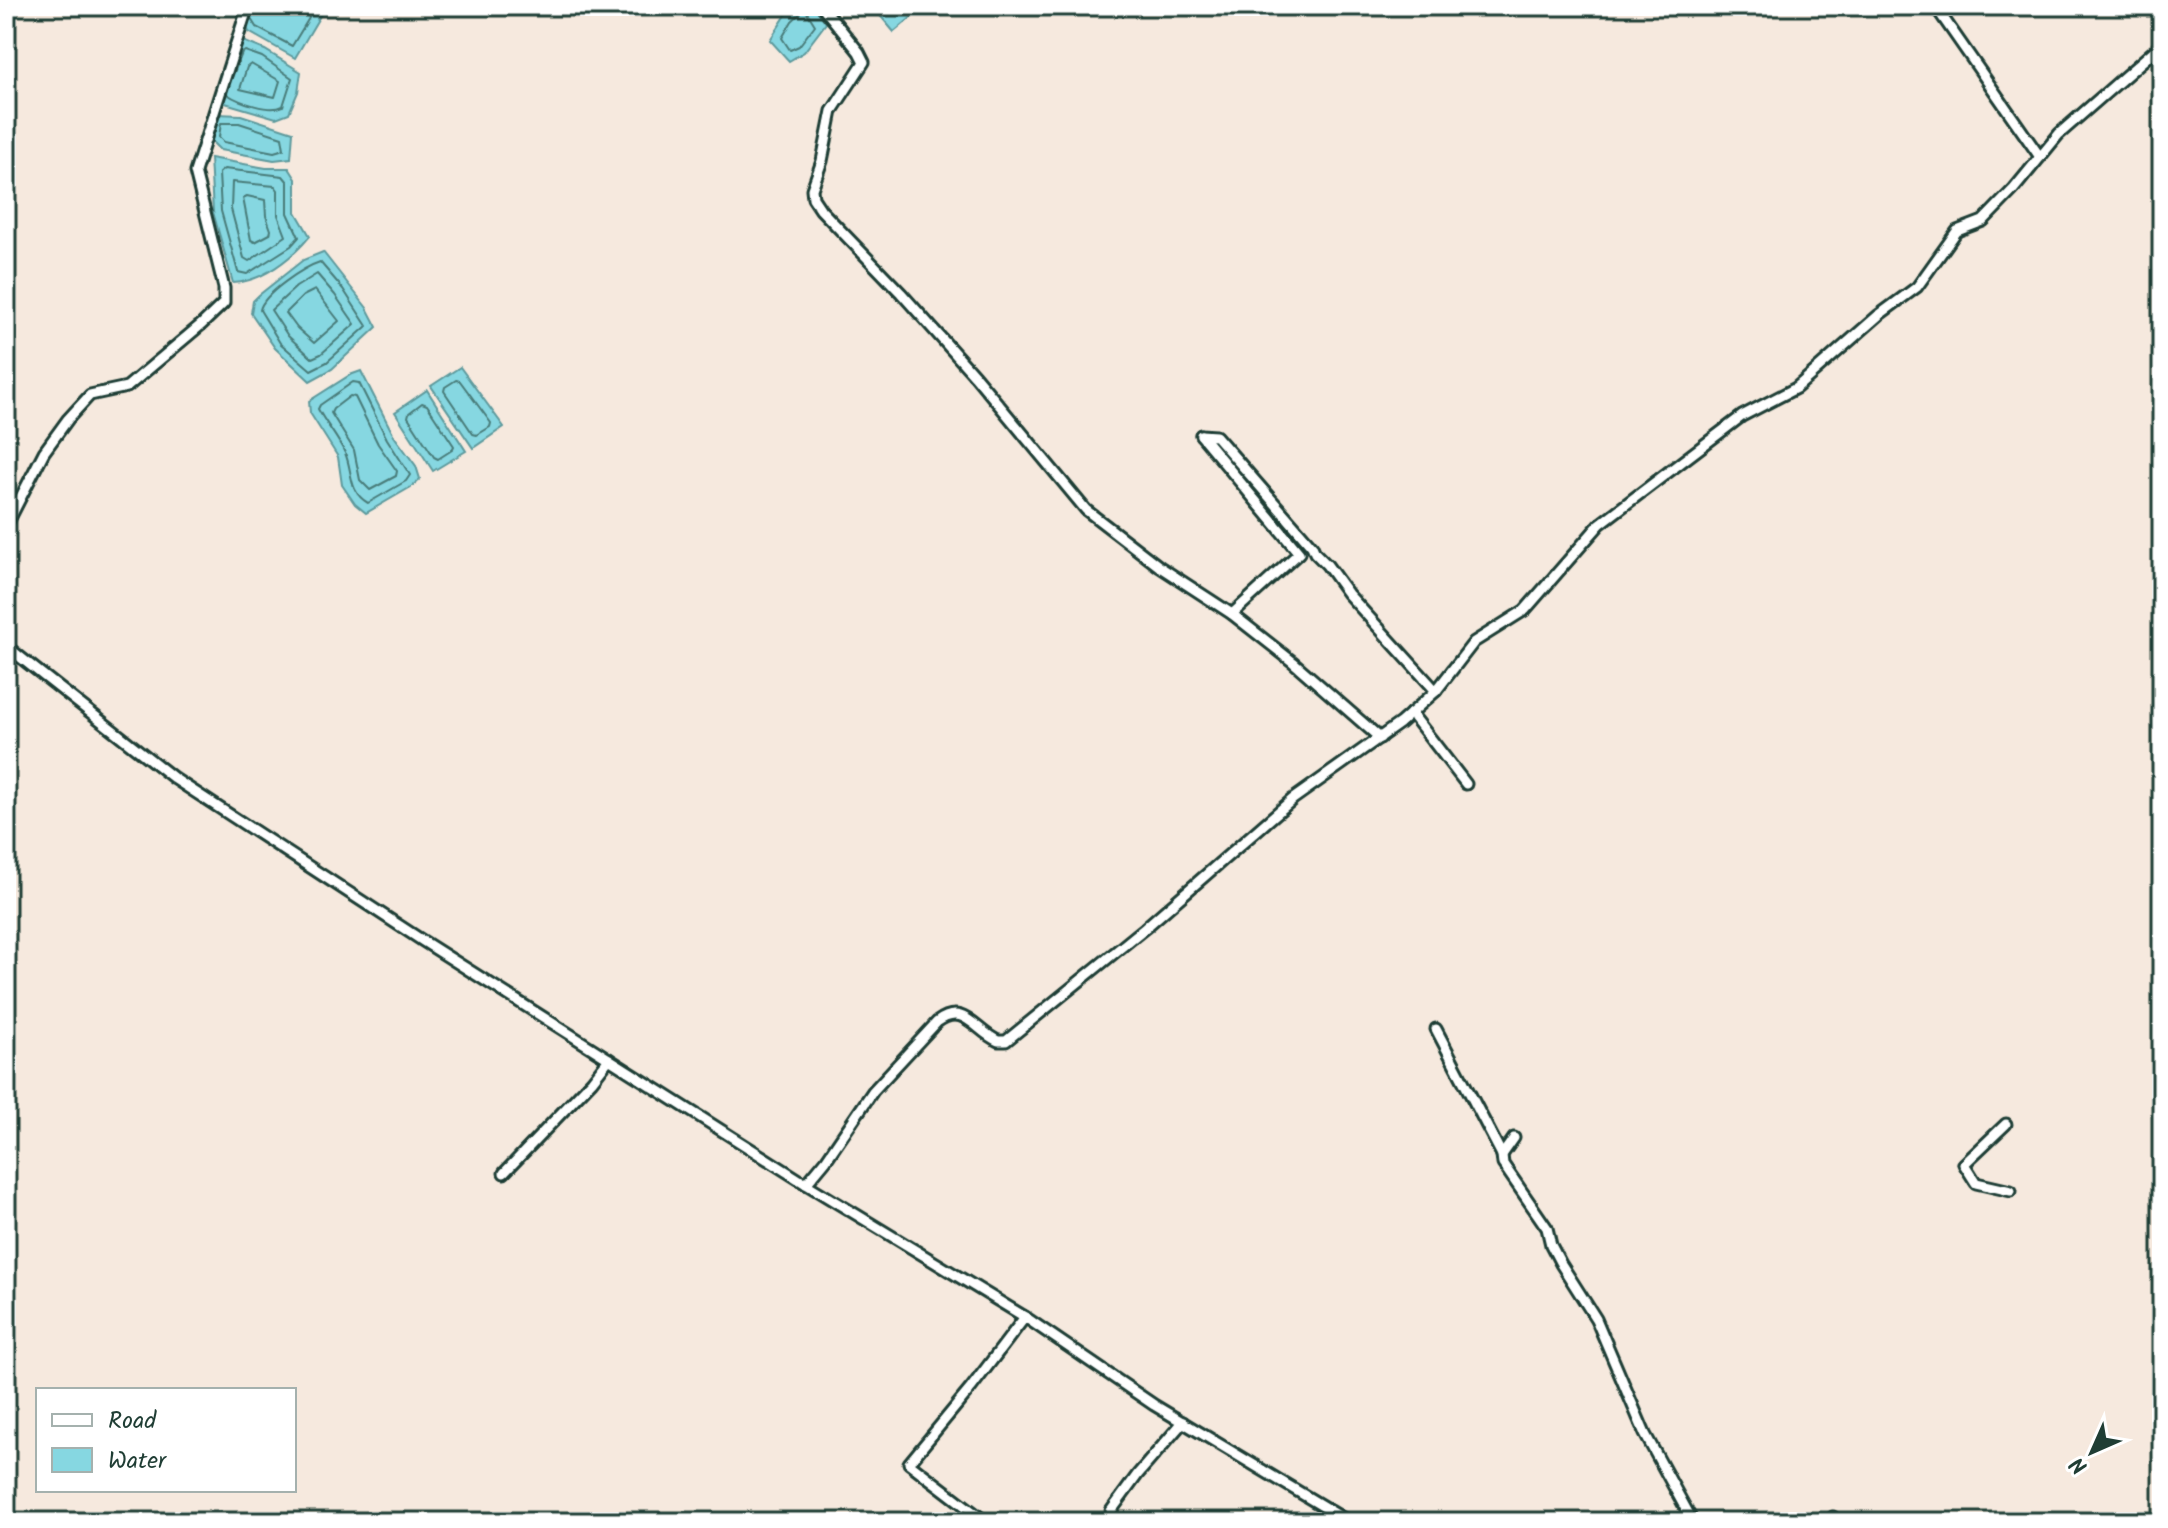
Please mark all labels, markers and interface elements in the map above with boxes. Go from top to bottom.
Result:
legend [36,1388,296,1492]
text: Road [108,1402,157,1441]
north arrow [2052,1412,2132,1492]
text: Water [108,1442,168,1481]
text: N [2062,1447,2097,1482]

